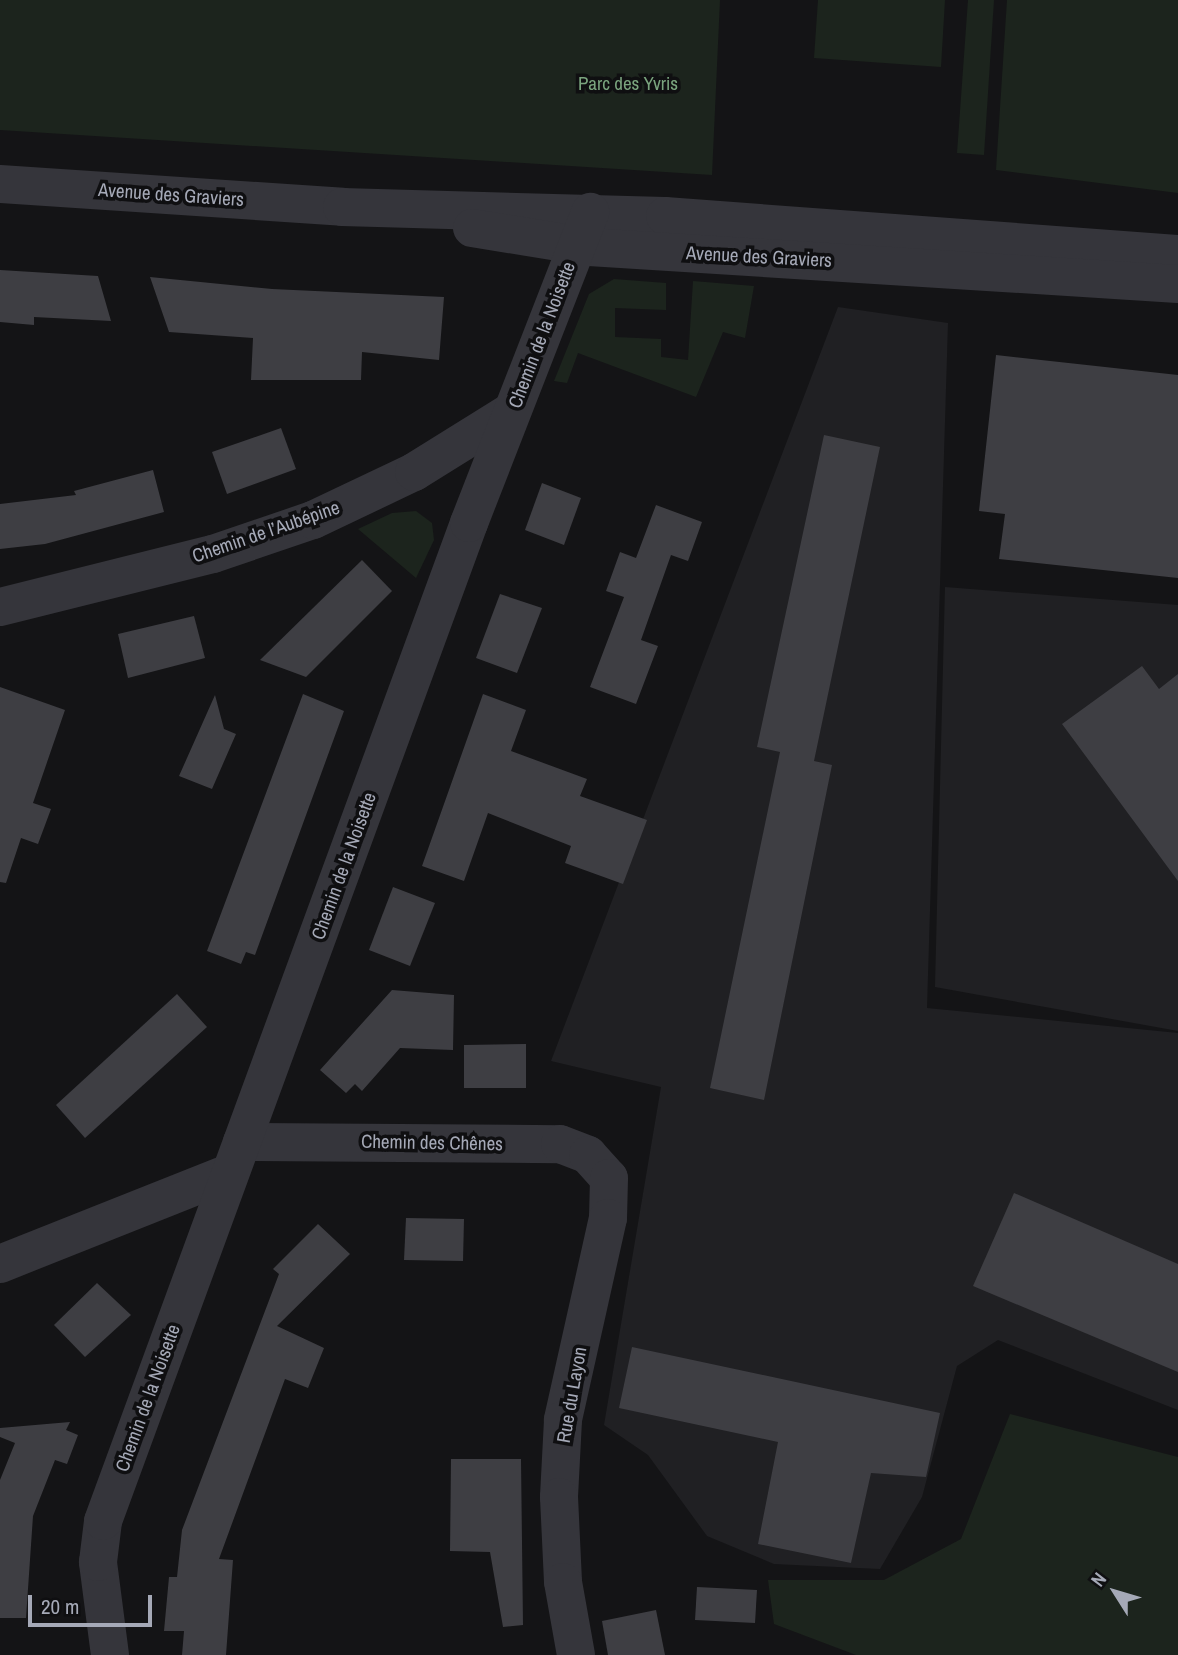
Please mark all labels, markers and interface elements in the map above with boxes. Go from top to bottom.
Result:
park label: Parc des Yvris [578,73,678,95]
street label: Avenue des Graviers [97,179,245,211]
street label: Avenue des Graviers [685,242,833,272]
street label: Chemin de la Noisette [504,259,580,411]
street label: Chemin de l’Aubépine [189,496,343,568]
street label: Chemin de la Noisette [307,789,381,943]
street label: Chemin des Chênes [361,1130,503,1156]
street label: Chemin de la Noisette [111,1321,185,1475]
street label: Rue du Layon [552,1345,592,1445]
north arrow [1080,1557,1150,1627]
text: N [1084,1567,1112,1592]
scale bar [32,1582,156,1626]
text: 20 m [41,1592,79,1621]

